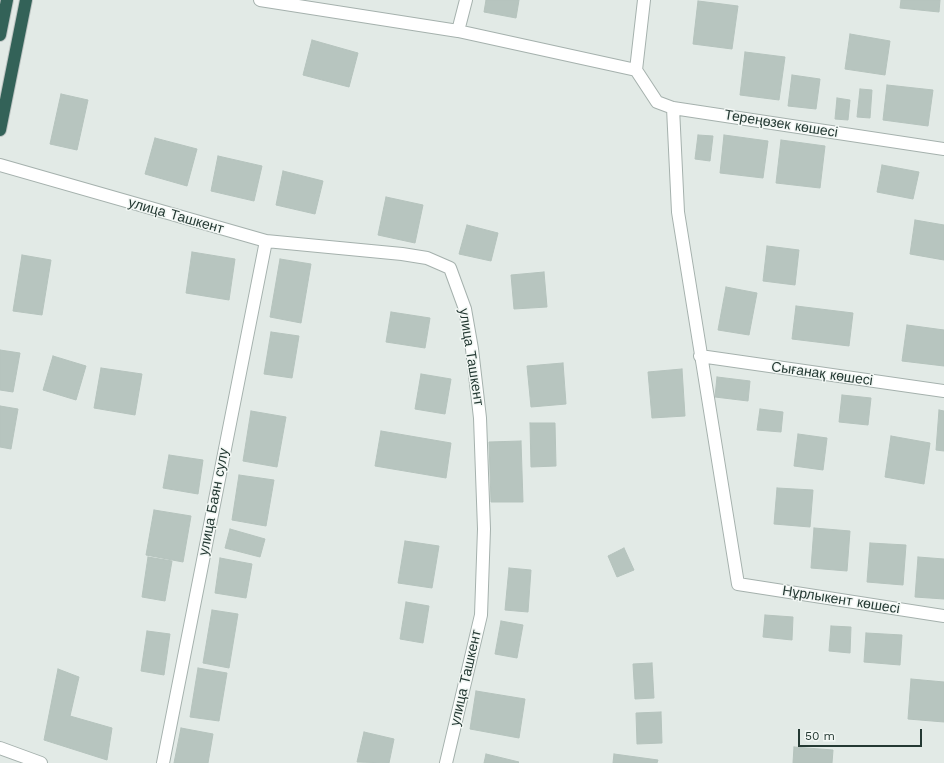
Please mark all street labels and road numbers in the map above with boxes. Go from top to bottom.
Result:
street label: Тереңөзек көшесі [723,107,839,141]
street label: улица Ташкент [126,194,226,238]
street label: улица Ташкент [455,307,487,407]
street label: Сығанақ көшесі [770,359,874,389]
street label: улица Баян сулу [195,447,233,557]
street label: Нұрлыкент көшесі [781,582,901,618]
street label: улица Ташкент [447,628,485,728]

